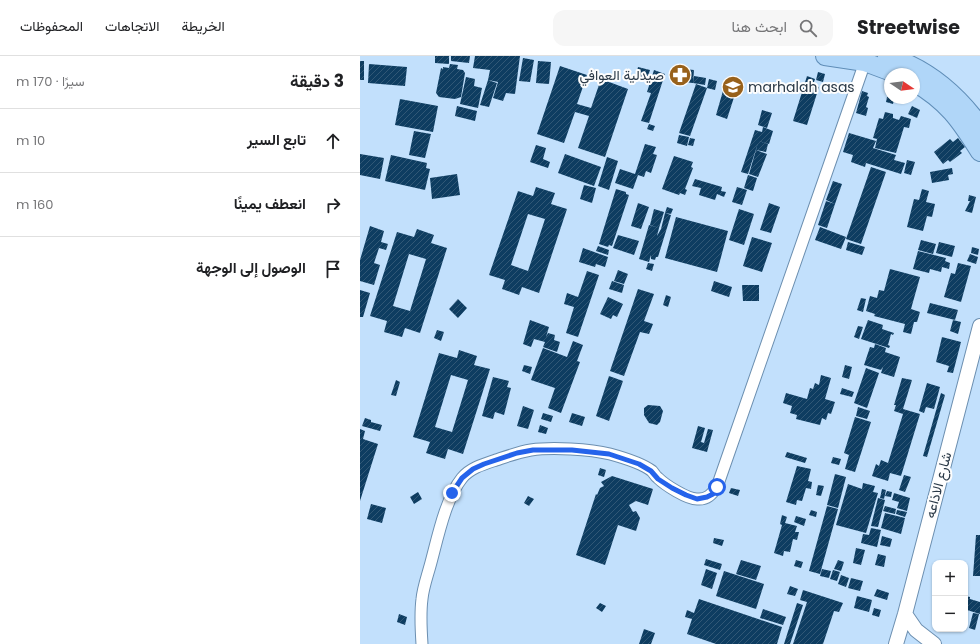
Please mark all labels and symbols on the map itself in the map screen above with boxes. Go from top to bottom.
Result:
pharmacy icon: صيدلية العوافي [667,62,693,88]
place label: صيدلية العوافي [579,65,664,87]
north arrow [884,68,920,104]
school or university icon: marhalah asas [720,74,746,100]
place label: marhalah asas [748,77,855,97]
street label: شارع الاذاعه [920,450,957,520]
route start [708,478,726,496]
route end [443,484,461,502]

